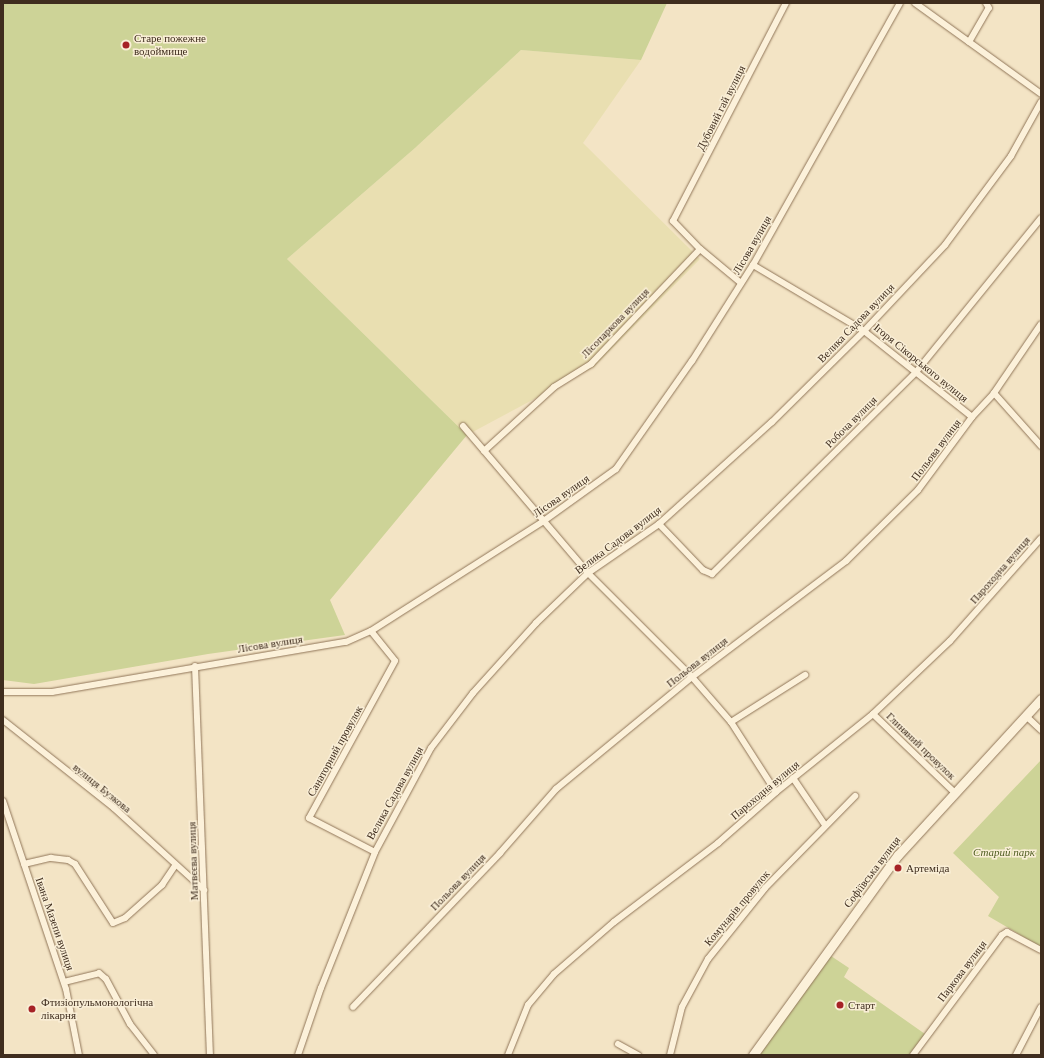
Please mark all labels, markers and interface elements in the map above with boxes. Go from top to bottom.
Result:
place label: Старе пожежне водоймище [134,32,206,58]
marker: Старе пожежне водоймище [121,40,131,50]
street label: Дубовий гай вулиця [694,63,748,153]
street label: Лісова вулиця [730,213,774,277]
street label: Велика Садова вулиця [815,281,897,365]
street label: Лісопаркова вулиця [578,285,652,361]
street label: Ігоря Сікорського вулиця [871,321,971,405]
street label: Робоча вулиця [822,393,880,451]
street label: Польова вулиця [908,416,964,484]
street label: Лісова вулиця [530,472,592,520]
street label: Велика Садова вулиця [572,503,664,577]
street label: Пароходна вулиця [967,534,1033,606]
street label: Лісова вулиця [237,632,303,656]
street label: Польова вулиця [664,634,730,690]
street label: Санаторний провулок [305,703,365,799]
street label: Глиняний провулок [884,710,958,782]
street label: Велика Садова вулиця [364,744,426,842]
street label: Пароходна вулиця [728,758,802,822]
street label: вулиця Бузкова [70,761,134,815]
street label: Матвєєва вулиця [185,821,201,901]
street label: Софіївська вулиця [841,834,903,910]
park label: Старий парк [973,845,1035,859]
street label: Польова вулиця [428,851,488,913]
place label: Артеміда [906,861,949,875]
marker: Артеміда [893,863,903,873]
street label: Комунарів провулок [701,867,773,949]
street label: Івана Мазепи вулиця [33,876,77,972]
street label: Паркова вулиця [935,938,989,1004]
place label: Фтизіопульмонологічна лікарня [41,996,153,1022]
place label: Старт [848,998,875,1012]
marker: Старт [835,1000,845,1010]
marker: Фтизіопульмонологічна лікарня [26,1003,38,1015]

